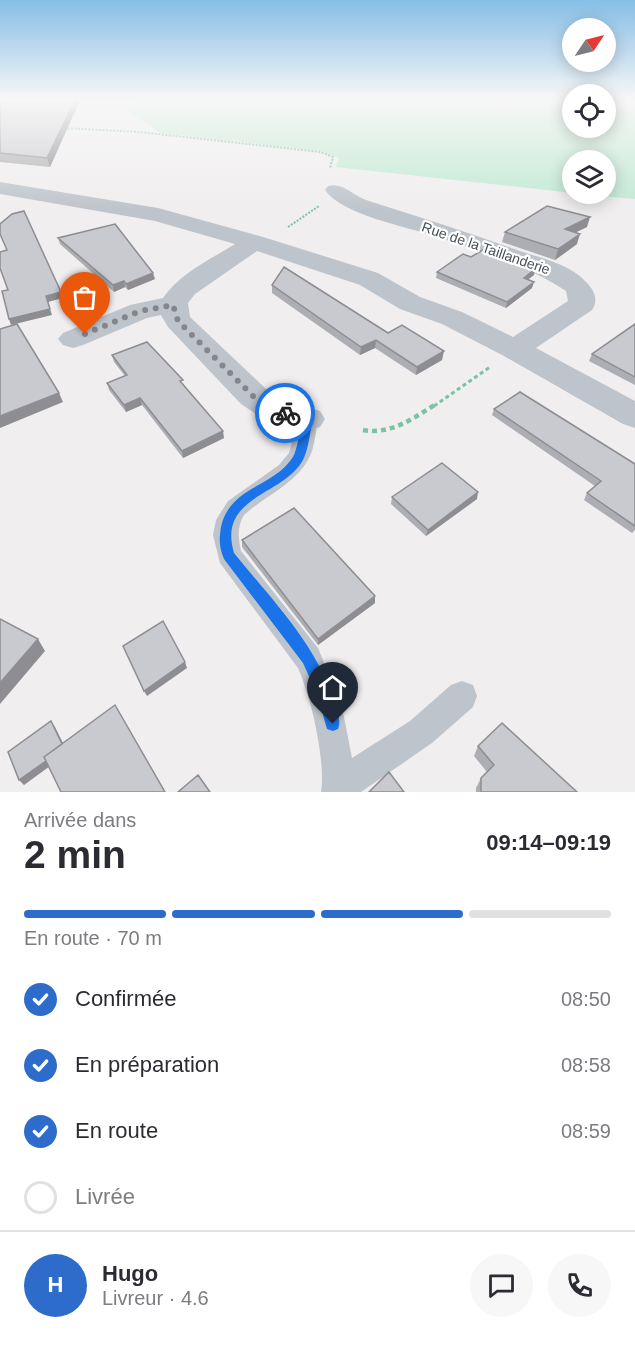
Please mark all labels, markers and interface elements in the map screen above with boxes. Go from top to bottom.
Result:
north arrow [562,18,616,72]
map controls [562,18,616,204]
button: locate [562,84,616,138]
button: layers [562,150,616,204]
street label: Rue de la Taillanderie [420,219,552,278]
pin [59,272,110,334]
icon: bag [68,281,101,314]
courier [255,383,315,443]
icon: bike [269,397,302,430]
pin [307,662,358,724]
icon: home [316,671,349,704]
text: Arrivée dans [24,809,136,831]
text: 09:14–09:19 [486,830,611,855]
text: 2 min [24,833,126,876]
text: En route · 70 m [24,927,162,949]
icon: check [24,983,57,1016]
text: Confirmée [75,986,176,1011]
text: 08:50 [561,988,611,1010]
icon: check [24,1049,57,1082]
text: En préparation [75,1052,219,1077]
text: 08:58 [561,1054,611,1076]
icon: check [24,1115,57,1148]
text: En route [75,1118,158,1143]
text: 08:59 [561,1120,611,1142]
text: Livrée [75,1184,135,1209]
button: chat [470,1254,533,1317]
button: phone [548,1254,611,1317]
text: Hugo [102,1261,158,1286]
text: H [48,1272,63,1297]
text: Livreur · 4.6 [102,1287,209,1309]

